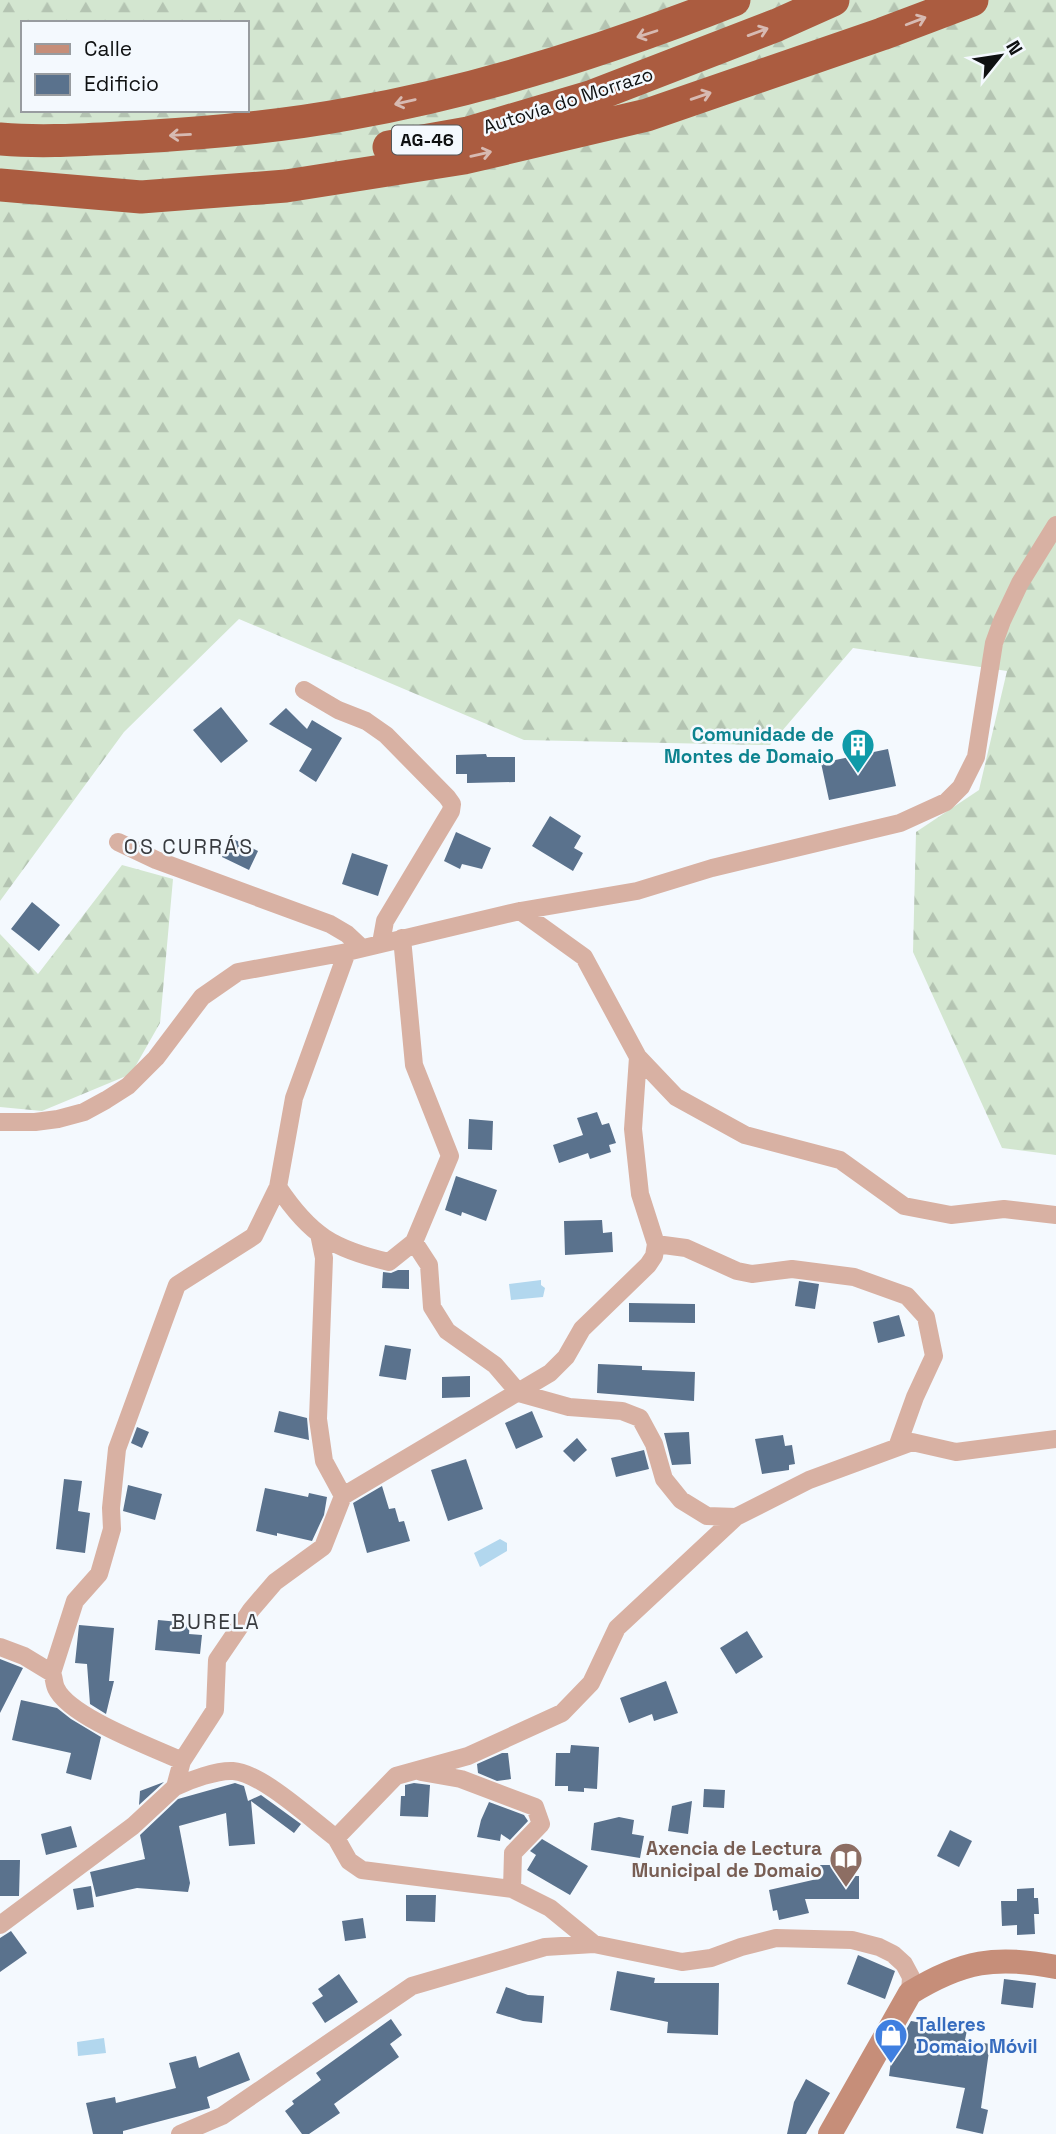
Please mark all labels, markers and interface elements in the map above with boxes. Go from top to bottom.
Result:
one-way arrow [904,14,926,27]
legend [21,21,248,112]
north arrow [965,21,1035,91]
one-way arrow [746,25,768,37]
one-way arrow [637,28,659,41]
text: Calle [84,35,132,62]
text: N [1000,36,1028,60]
street label: Autovía do Morrazo [480,61,656,140]
text: Edificio [84,70,159,97]
one-way arrow [690,89,712,102]
one-way arrow [394,95,417,109]
road number: AG-46 [392,125,462,154]
one-way arrow [169,128,192,141]
one-way arrow [469,146,492,160]
place label: Comunidade de Montes de Domaio [664,722,834,769]
building icon: Comunidade de Montes de Domaio [839,726,877,775]
district label: OS CURRÁS [124,833,254,860]
district label: BURELA [171,1608,261,1635]
place label: Axencia de Lectura Municipal de Domaio [632,1836,822,1883]
library icon: Axencia de Lectura Municipal de Domaio [827,1840,865,1889]
place label: Talleres Domaio Móvil [916,2012,1038,2059]
shop icon: Talleres Domaio Móvil [872,2016,910,2065]

